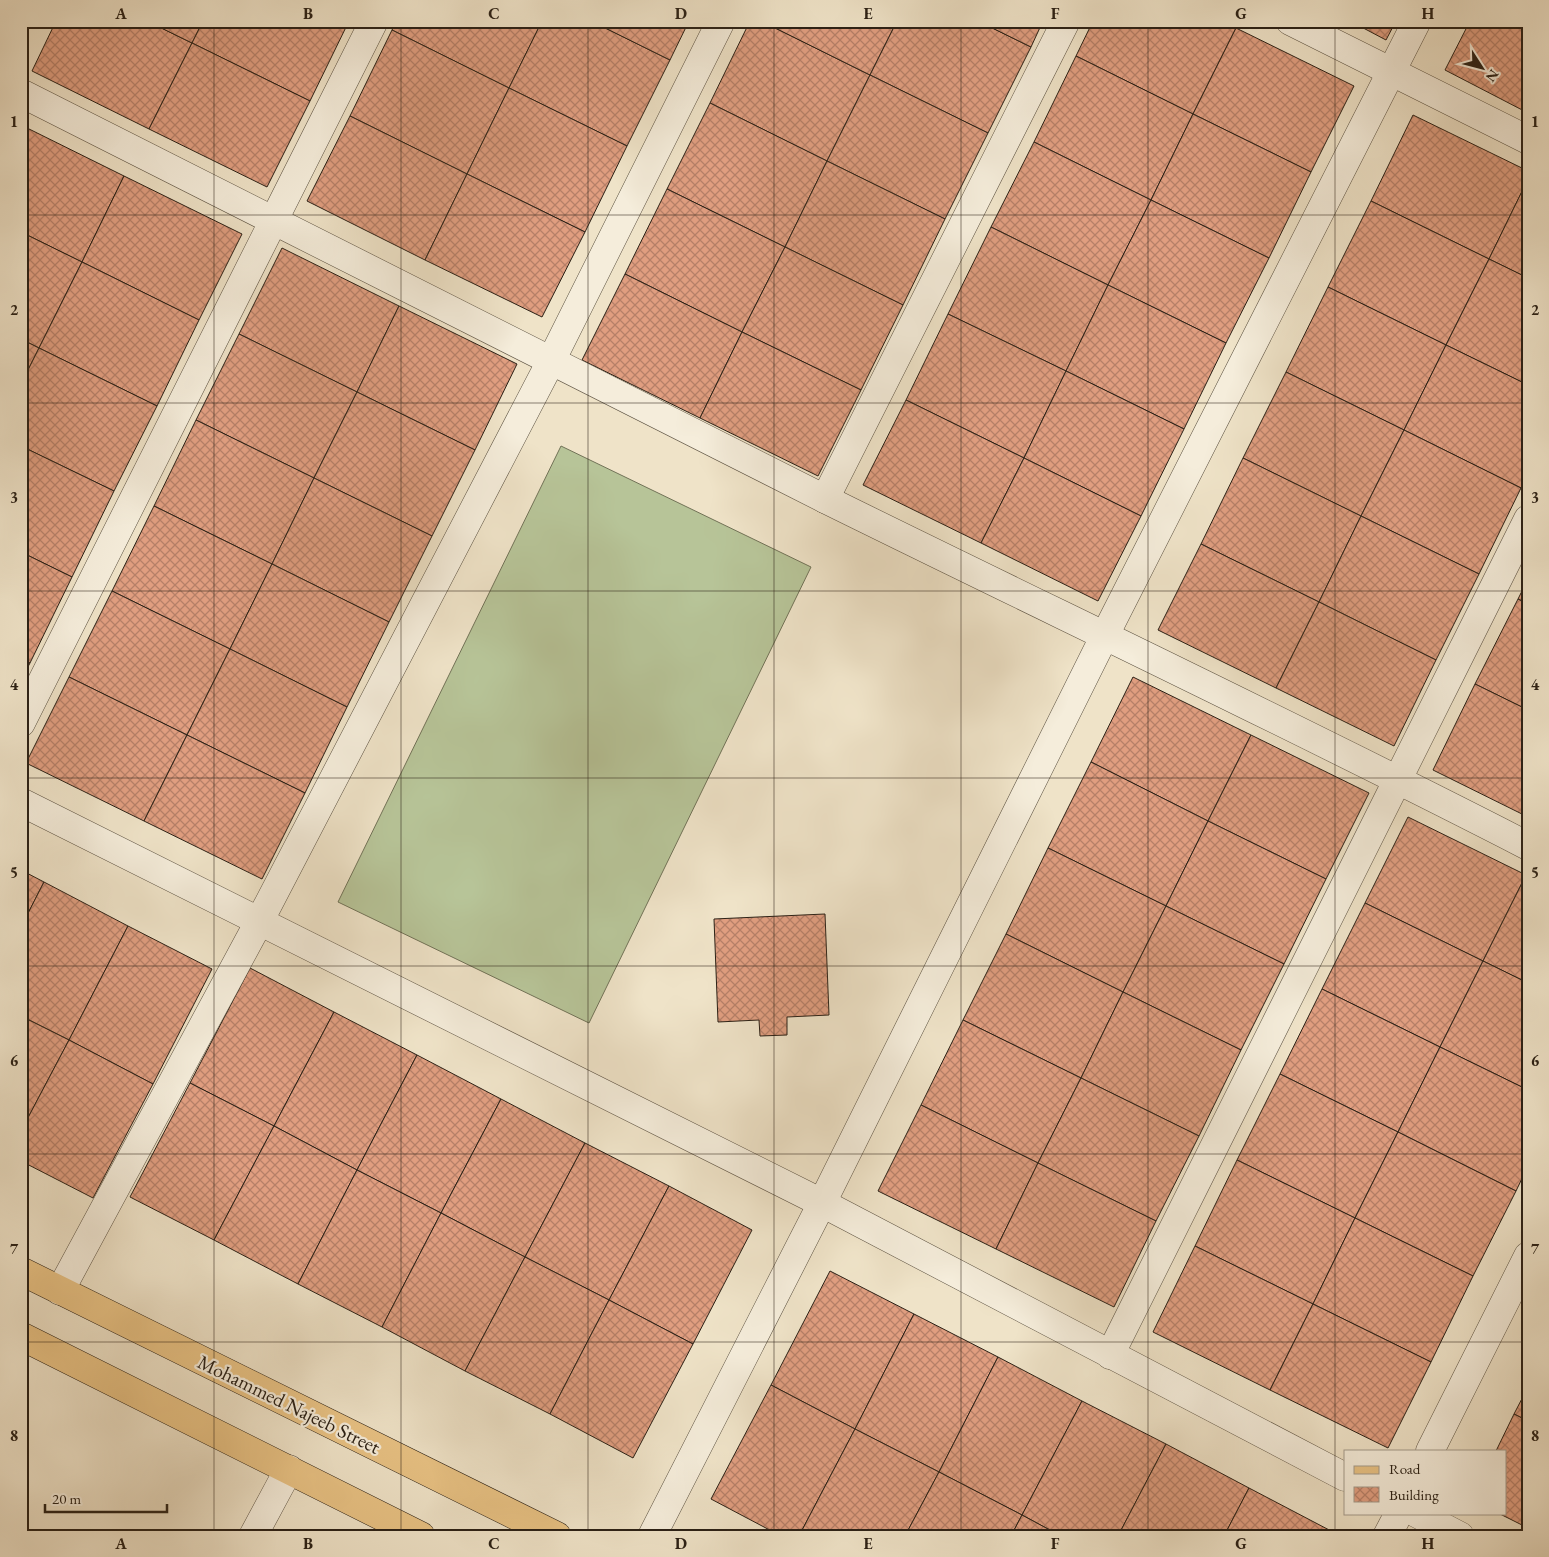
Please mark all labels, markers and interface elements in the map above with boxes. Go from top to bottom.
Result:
text: A [114,3,127,24]
text: B [303,3,313,24]
text: C [488,3,500,24]
text: D [675,3,687,24]
text: E [863,3,873,24]
text: F [1051,3,1060,24]
text: G [1235,3,1247,24]
text: H [1422,3,1435,24]
north arrow [1456,42,1506,92]
text: N [1482,66,1503,86]
text: 1 [10,111,18,132]
text: 1 [1531,111,1539,132]
text: 2 [10,299,19,320]
text: 2 [1531,299,1540,320]
text: 3 [10,487,18,508]
text: 3 [1531,487,1539,508]
text: 4 [10,674,19,695]
text: 4 [1531,674,1540,695]
text: 5 [10,862,18,883]
text: 5 [1531,862,1539,883]
text: 6 [10,1050,19,1071]
text: 6 [1531,1050,1540,1071]
text: 7 [10,1238,19,1259]
text: 7 [1531,1238,1540,1259]
street label: Mohammed Najeeb Street [193,1348,385,1460]
text: 8 [10,1425,18,1446]
text: 8 [1531,1425,1539,1446]
legend [1344,1450,1506,1514]
text: Road [1389,1459,1421,1478]
scale bar [45,1482,168,1514]
text: Building [1389,1485,1439,1504]
text: 20 m [52,1489,81,1508]
text: A [114,1533,127,1554]
text: B [303,1533,313,1554]
text: C [488,1533,500,1554]
text: D [675,1533,687,1554]
text: E [863,1533,873,1554]
text: F [1051,1533,1060,1554]
text: G [1235,1533,1247,1554]
text: H [1422,1533,1435,1554]

